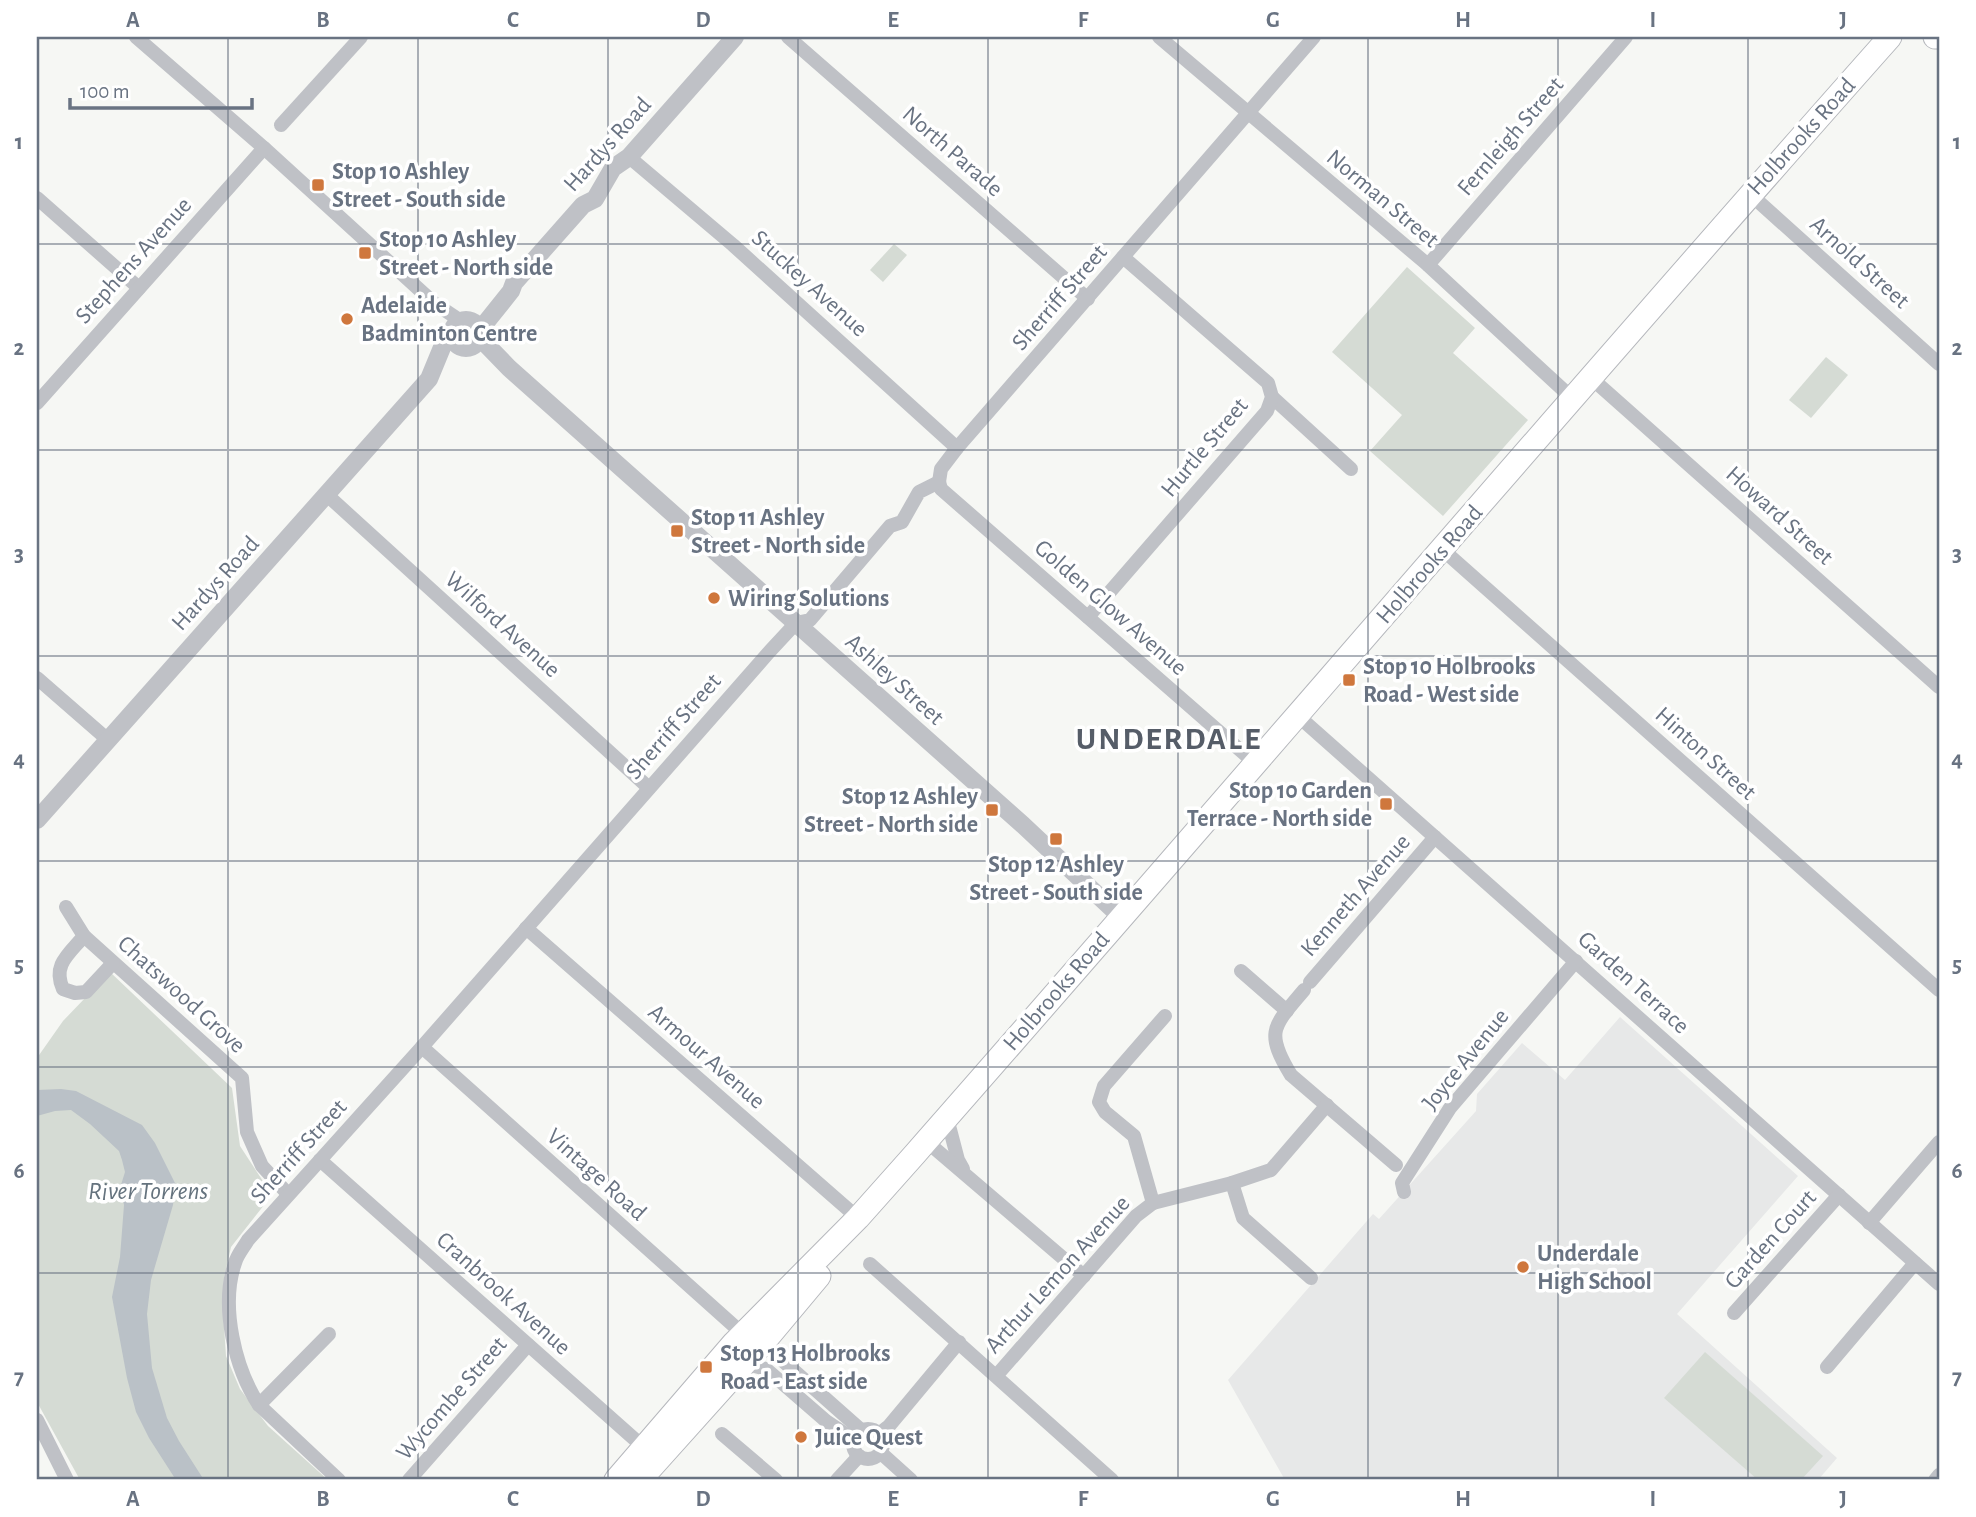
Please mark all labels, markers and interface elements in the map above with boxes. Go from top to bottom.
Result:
text: A [126,9,140,32]
text: B [316,9,330,32]
text: C [507,9,519,32]
text: D [695,9,711,32]
text: E [887,9,899,32]
text: F [1078,9,1089,32]
text: G [1266,9,1280,32]
text: H [1455,9,1471,32]
text: I [1650,9,1656,32]
text: J [1839,9,1847,32]
scale bar [70,66,252,110]
street label: Fernleigh Street [1453,73,1569,200]
street label: Holbrooks Road [1743,73,1860,200]
text: 100 m [80,81,130,102]
street label: Hardys Road [559,93,656,196]
street label: North Parade [898,102,1007,202]
text: 1 [15,131,23,154]
text: 1 [1953,131,1961,154]
street label: Norman Street [1322,145,1443,253]
place label: Stop 10 Ashley Street - South side [332,160,506,212]
marker: Stop 10 Ashley Street - South side [310,177,326,193]
street label: Stephens Avenue [71,193,196,328]
street label: Arnold Street [1805,212,1914,313]
street label: Stuckey Avenue [747,226,872,342]
place label: Stop 10 Ashley Street - North side [379,228,553,280]
street label: Sherriff Street [1008,240,1112,355]
marker: Stop 10 Ashley Street - North side [357,245,373,261]
place label: Adelaide Badminton Centre [361,294,537,346]
marker: Adelaide Badminton Centre [339,311,355,327]
text: 2 [14,337,25,360]
text: 2 [1952,337,1963,360]
street label: Hurtle Street [1157,393,1253,502]
street label: Howard Street [1721,462,1838,570]
street label: Holbrooks Road [1372,501,1488,629]
place label: Stop 11 Ashley Street - North side [691,506,865,558]
marker: Stop 11 Ashley Street - North side [669,523,685,539]
street label: Hardys Road [167,532,264,635]
street label: Golden Glow Avenue [1030,535,1191,680]
text: 3 [14,543,24,566]
text: 3 [1952,543,1962,566]
street label: Wilford Avenue [440,567,564,682]
place label: Wiring Solutions [728,587,889,611]
marker: Wiring Solutions [706,590,722,606]
street label: Ashley Street [841,630,948,730]
place label: Stop 10 Holbrooks Road - West side [1363,655,1536,707]
street label: Sherriff Street [622,669,726,784]
marker: Stop 10 Holbrooks Road - West side [1341,672,1357,688]
street label: Hinton Street [1650,703,1761,805]
district label: UNDERDALE [1076,723,1262,755]
text: 4 [13,748,25,771]
text: 4 [1951,748,1963,771]
place label: Stop 10 Garden Terrace - North side [1187,779,1372,831]
place label: Stop 12 Ashley Street - North side [804,785,978,837]
marker: Stop 10 Garden Terrace - North side [1378,796,1394,812]
marker: Stop 12 Ashley Street - North side [984,802,1000,818]
street label: Kenneth Avenue [1296,830,1415,961]
marker: Stop 12 Ashley Street - South side [1048,831,1064,847]
place label: Stop 12 Ashley Street - South side [969,853,1143,905]
street label: Garden Terrace [1573,927,1694,1039]
street label: Holbrooks Road [999,928,1115,1056]
street label: Chatswood Grove [113,932,250,1058]
text: 5 [14,954,24,977]
text: 5 [1952,954,1962,977]
street label: Armour Avenue [643,1000,769,1114]
street label: Joyce Avenue [1418,1004,1514,1115]
street label: Sherriff Street [246,1095,352,1208]
street label: Vintage Road [542,1124,651,1225]
text: 6 [13,1160,25,1183]
text: 6 [1951,1160,1963,1183]
water label: River Torrens [88,1178,208,1204]
street label: Garden Court [1720,1185,1821,1294]
street label: Arthur Lemon Avenue [981,1191,1135,1358]
street label: Cranbrook Avenue [432,1228,575,1360]
place label: Underdale High School [1537,1242,1652,1294]
marker: Underdale High School [1515,1259,1531,1275]
street label: Wycombe Street [392,1332,512,1465]
place label: Stop 13 Holbrooks Road - East side [720,1342,890,1394]
marker: Stop 13 Holbrooks Road - East side [698,1359,714,1375]
text: 7 [14,1366,24,1389]
text: 7 [1952,1366,1962,1389]
place label: Juice Quest [815,1426,923,1450]
marker: Juice Quest [793,1429,809,1445]
text: A [126,1488,140,1511]
text: B [316,1488,330,1511]
text: C [507,1488,519,1511]
text: D [695,1488,711,1511]
text: E [887,1488,899,1511]
text: F [1078,1488,1089,1511]
text: G [1266,1488,1280,1511]
text: H [1455,1488,1471,1511]
text: I [1650,1488,1656,1511]
text: J [1839,1488,1847,1511]

